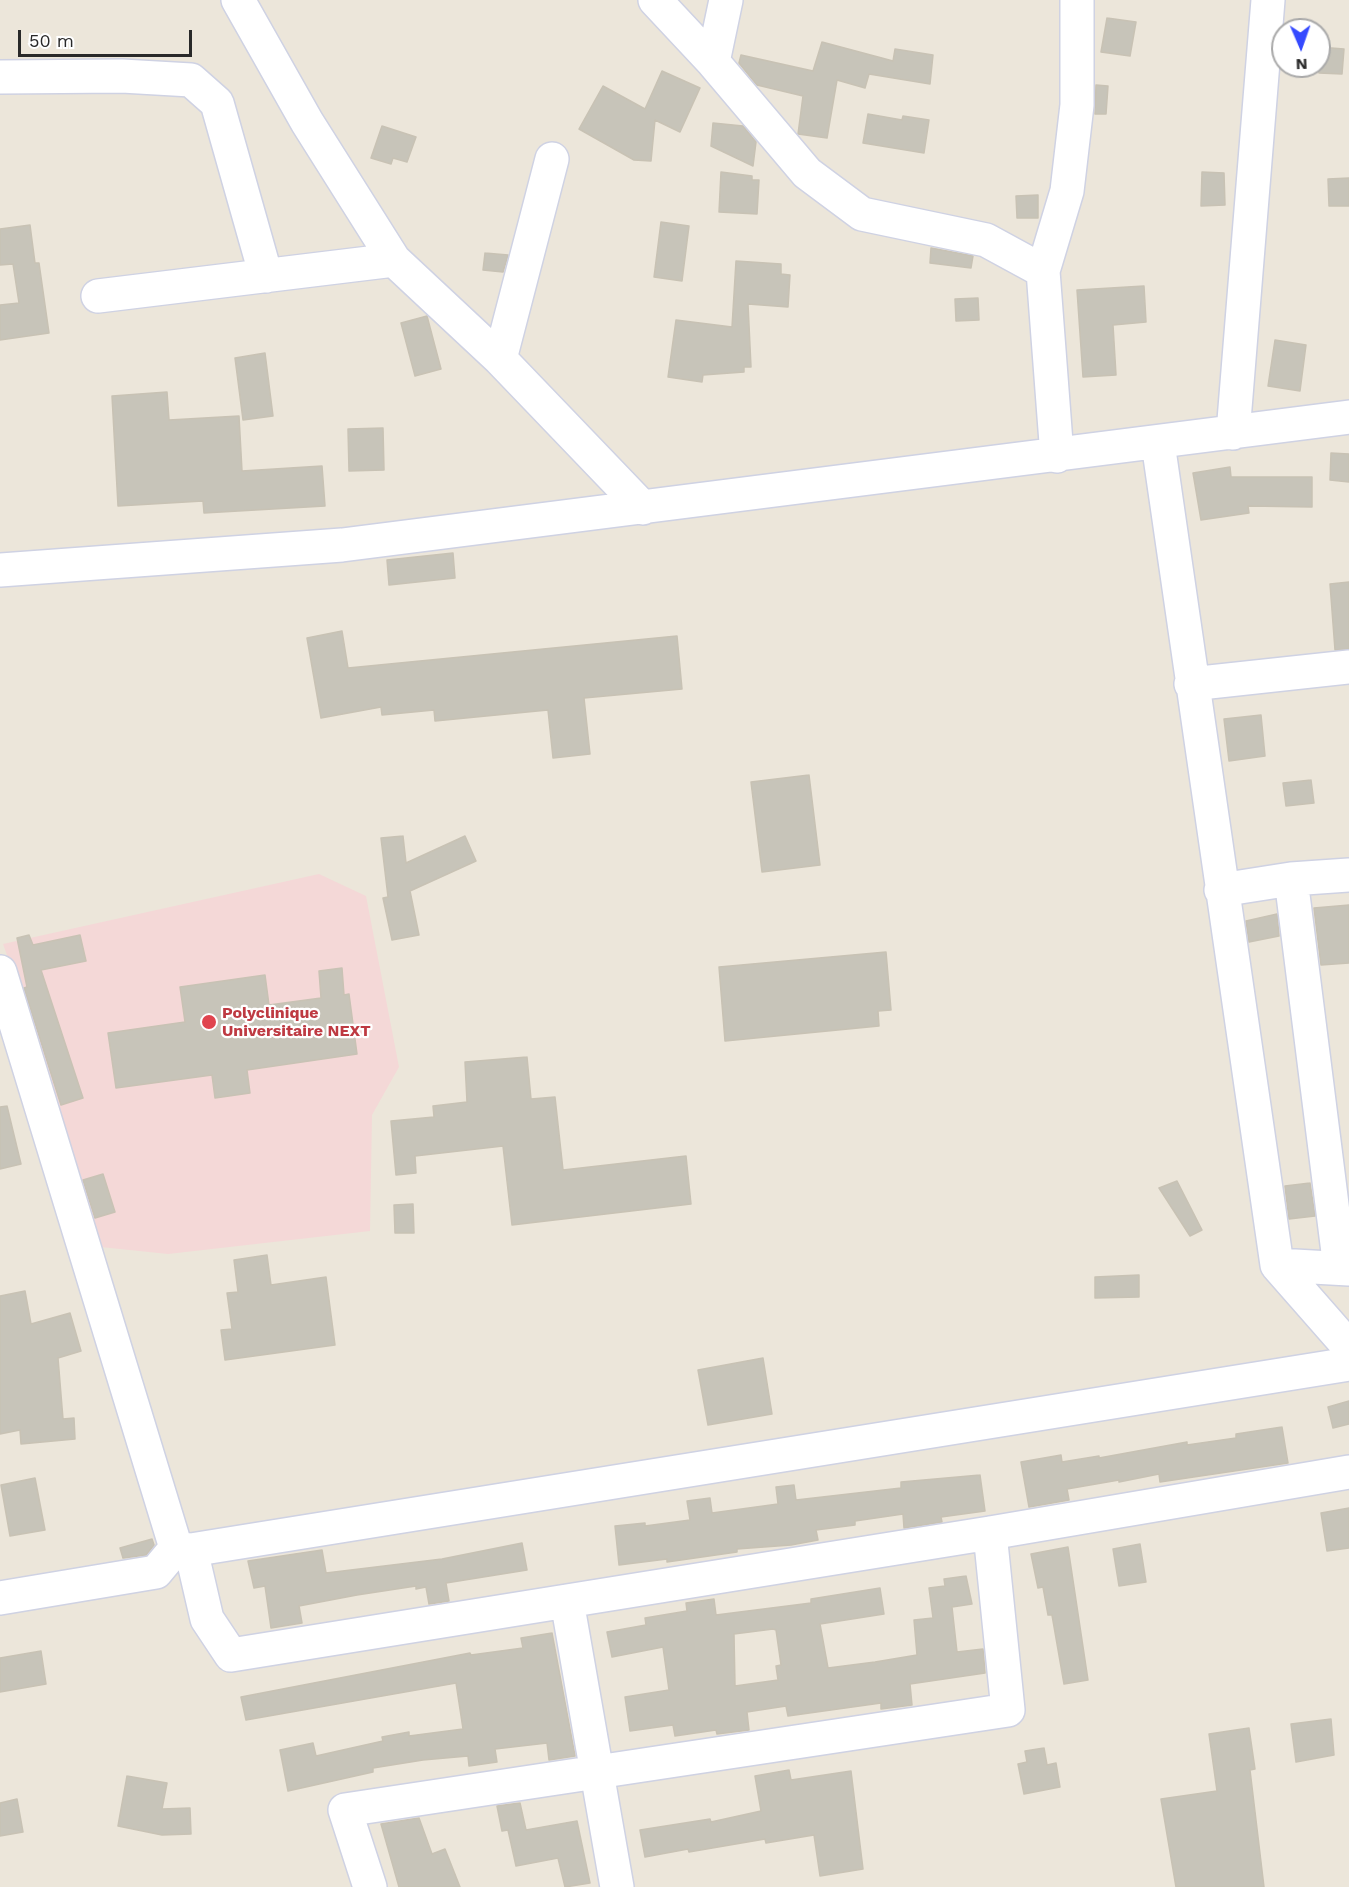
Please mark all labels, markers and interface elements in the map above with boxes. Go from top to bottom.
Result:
scale bar [21,18,195,56]
north arrow [1271,18,1331,78]
text: 50 m [29,30,74,51]
text: N [1295,55,1308,74]
place label: Polyclinique Universitaire NEXT [222,1003,371,1041]
marker: Polyclinique Universitaire NEXT [200,1013,218,1031]

